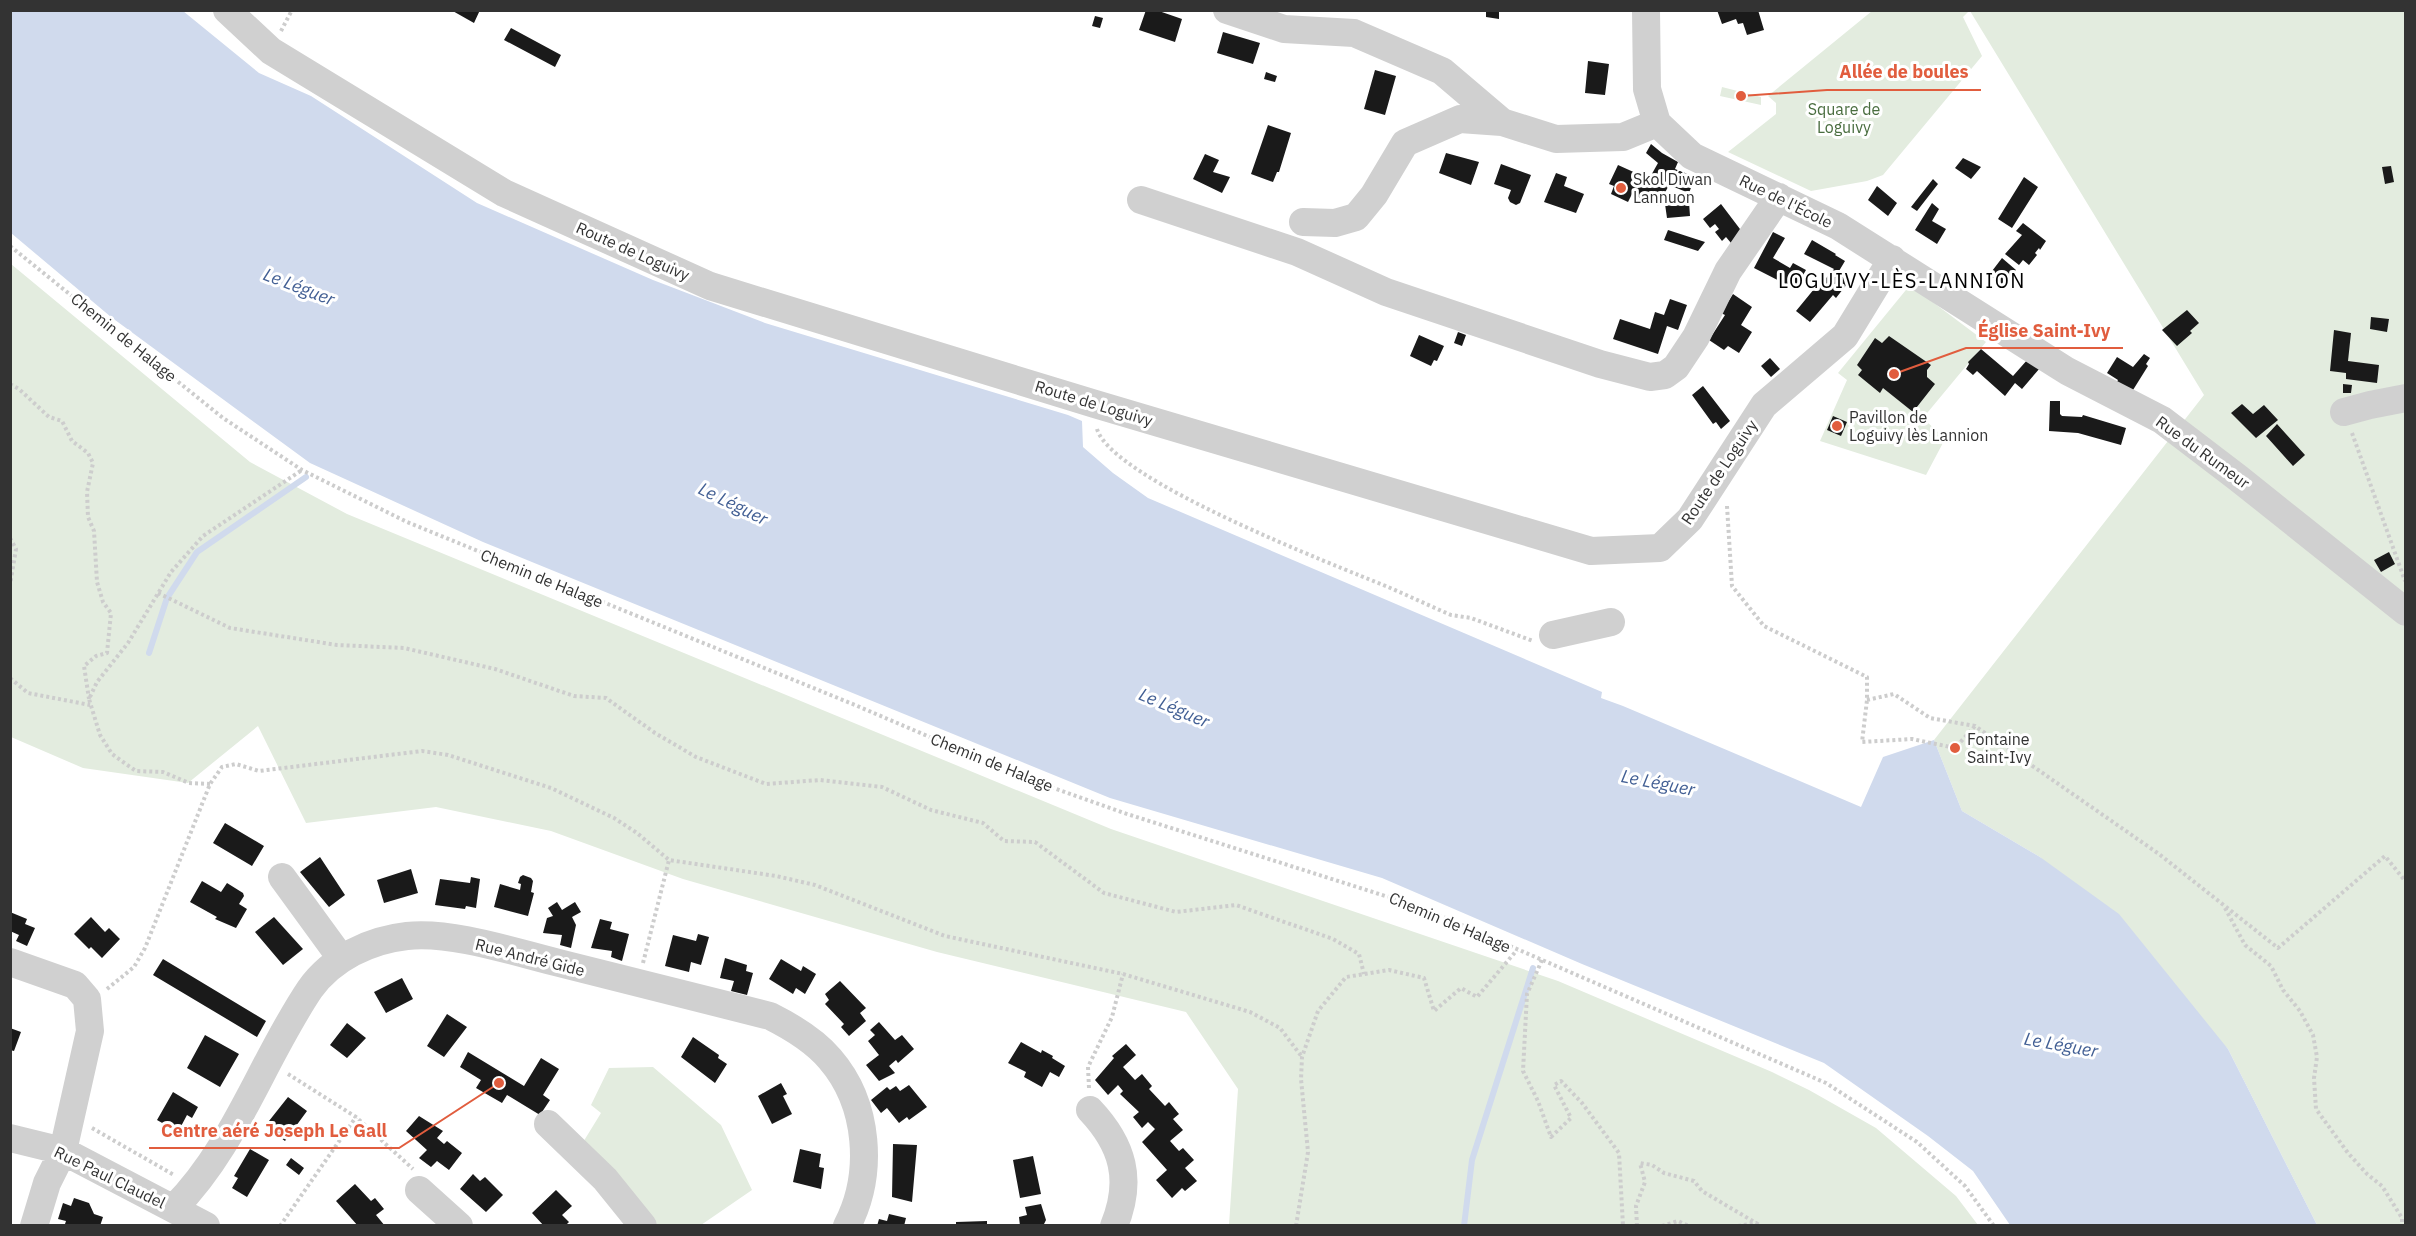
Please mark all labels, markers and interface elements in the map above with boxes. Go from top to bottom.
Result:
callout: Allée de boules [1827,54,1981,90]
text: Allée de boules [1839,60,1969,83]
park label: Square de Loguivy [1808,99,1881,137]
place label: Skol Diwan Lannuon [1633,169,1712,207]
street label: Rue de l'École [1736,169,1836,232]
marker: Skol Diwan Lannuon [1614,181,1628,195]
street label: Route de Loguivy [573,217,693,285]
water label: Le Léguer [260,262,338,311]
district label: LOGUIVY-LÈS-LANNION [1778,267,2026,294]
street label: Chemin de Halage [67,288,181,386]
callout: Église Saint-Ivy [1966,312,2123,348]
text: Église Saint-Ivy [1978,318,2111,342]
street label: Route de Loguivy [1033,376,1155,430]
place label: Pavillon de Loguivy lès Lannion [1849,407,1988,445]
street label: Rue du Rumeur [2152,411,2254,493]
street label: Route de Loguivy [1677,416,1761,528]
marker: Pavillon de Loguivy lès Lannion [1830,419,1844,433]
water label: Le Léguer [695,477,772,530]
street label: Chemin de Halage [478,544,606,612]
water label: Le Léguer [1135,682,1213,733]
street label: Chemin de Halage [928,728,1056,796]
place label: Fontaine Saint-Ivy [1967,729,2031,767]
marker: Fontaine Saint-Ivy [1948,741,1962,755]
water label: Le Léguer [1619,764,1697,801]
street label: Chemin de Halage [1386,887,1514,957]
street label: Rue André Gide [473,934,587,980]
water label: Le Léguer [2022,1027,2100,1062]
callout: Centre aéré Joseph Le Gall [149,1112,399,1148]
text: Centre aéré Joseph Le Gall [161,1119,387,1142]
street label: Rue Paul Claudel [51,1141,169,1213]

